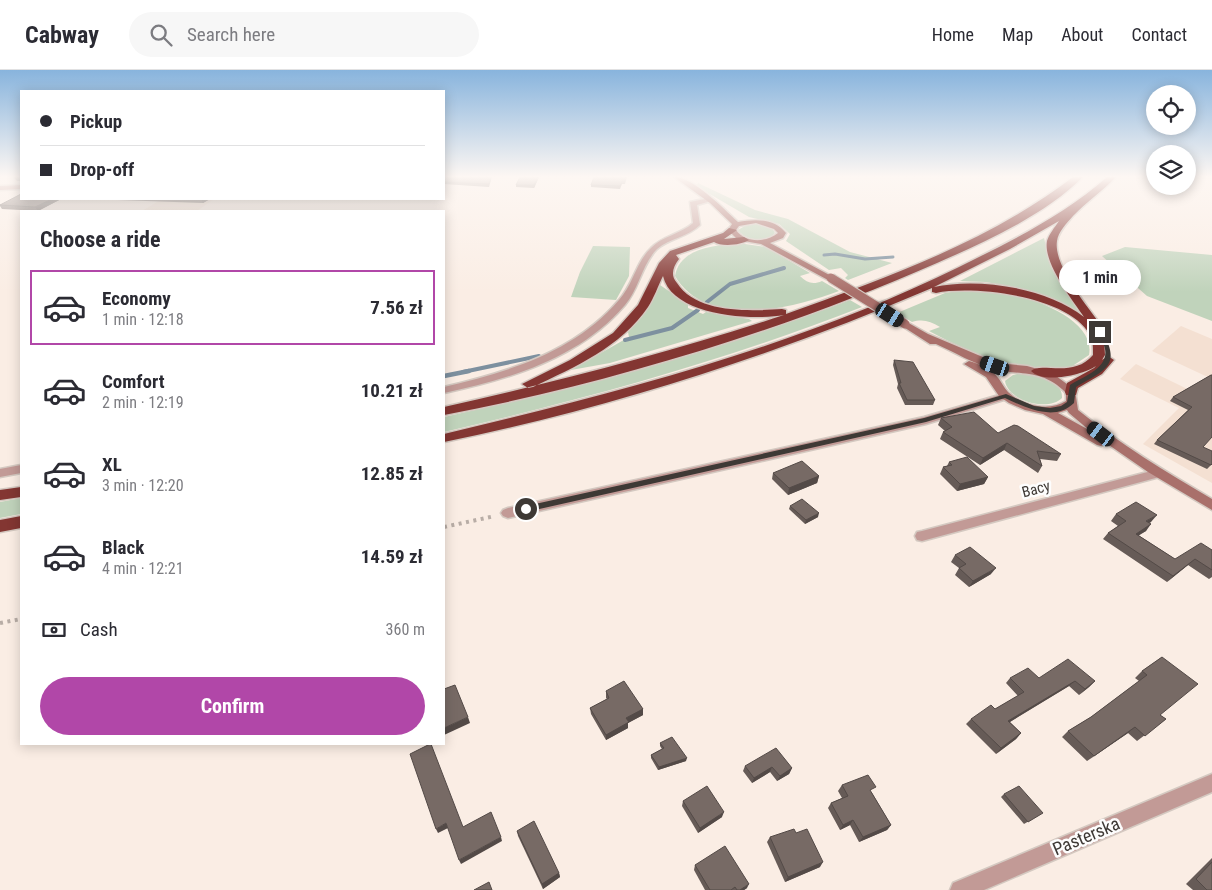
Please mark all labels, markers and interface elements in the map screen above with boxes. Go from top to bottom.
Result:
search box [129,12,479,57]
text: Cabway [25,21,99,49]
icon: search [147,21,175,49]
text: Search here [187,23,275,46]
text: Home [932,24,974,45]
text: Map [1002,24,1033,45]
text: About [1061,24,1103,45]
text: Contact [1131,24,1187,45]
map controls [1146,85,1196,195]
button: locate [1146,85,1196,135]
text: Pickup [70,110,122,133]
button: layers [1146,145,1196,195]
text: Drop-off [70,158,134,181]
text: Choose a ride [40,227,161,252]
callout: 1 min [1059,260,1141,294]
text: 1 min [1082,268,1118,287]
icon: car [42,285,87,330]
text: Economy [102,287,171,310]
text: 7.56 zł [370,296,423,319]
car [873,301,906,329]
text: 1 min · 12:18 [102,310,184,329]
route end [1089,321,1111,343]
car [978,354,1011,378]
icon: car [42,368,87,413]
text: Comfort [102,370,165,393]
text: 10.21 zł [361,379,423,402]
text: 2 min · 12:19 [102,393,184,412]
car [1084,419,1117,449]
icon: car [42,451,87,496]
text: XL [102,453,122,476]
text: 12.85 zł [361,462,423,485]
text: 3 min · 12:20 [102,476,184,495]
street label: Bacy [1020,477,1052,501]
route start [515,498,537,520]
icon: car [42,534,87,579]
text: Black [102,536,144,559]
text: 14.59 zł [361,545,423,568]
text: 4 min · 12:21 [102,559,184,578]
icon: cash [40,616,68,644]
text: Cash [80,618,118,641]
text: 360 m [386,620,425,639]
button: Confirm [40,677,425,735]
street label: Pasterska [1049,812,1123,860]

